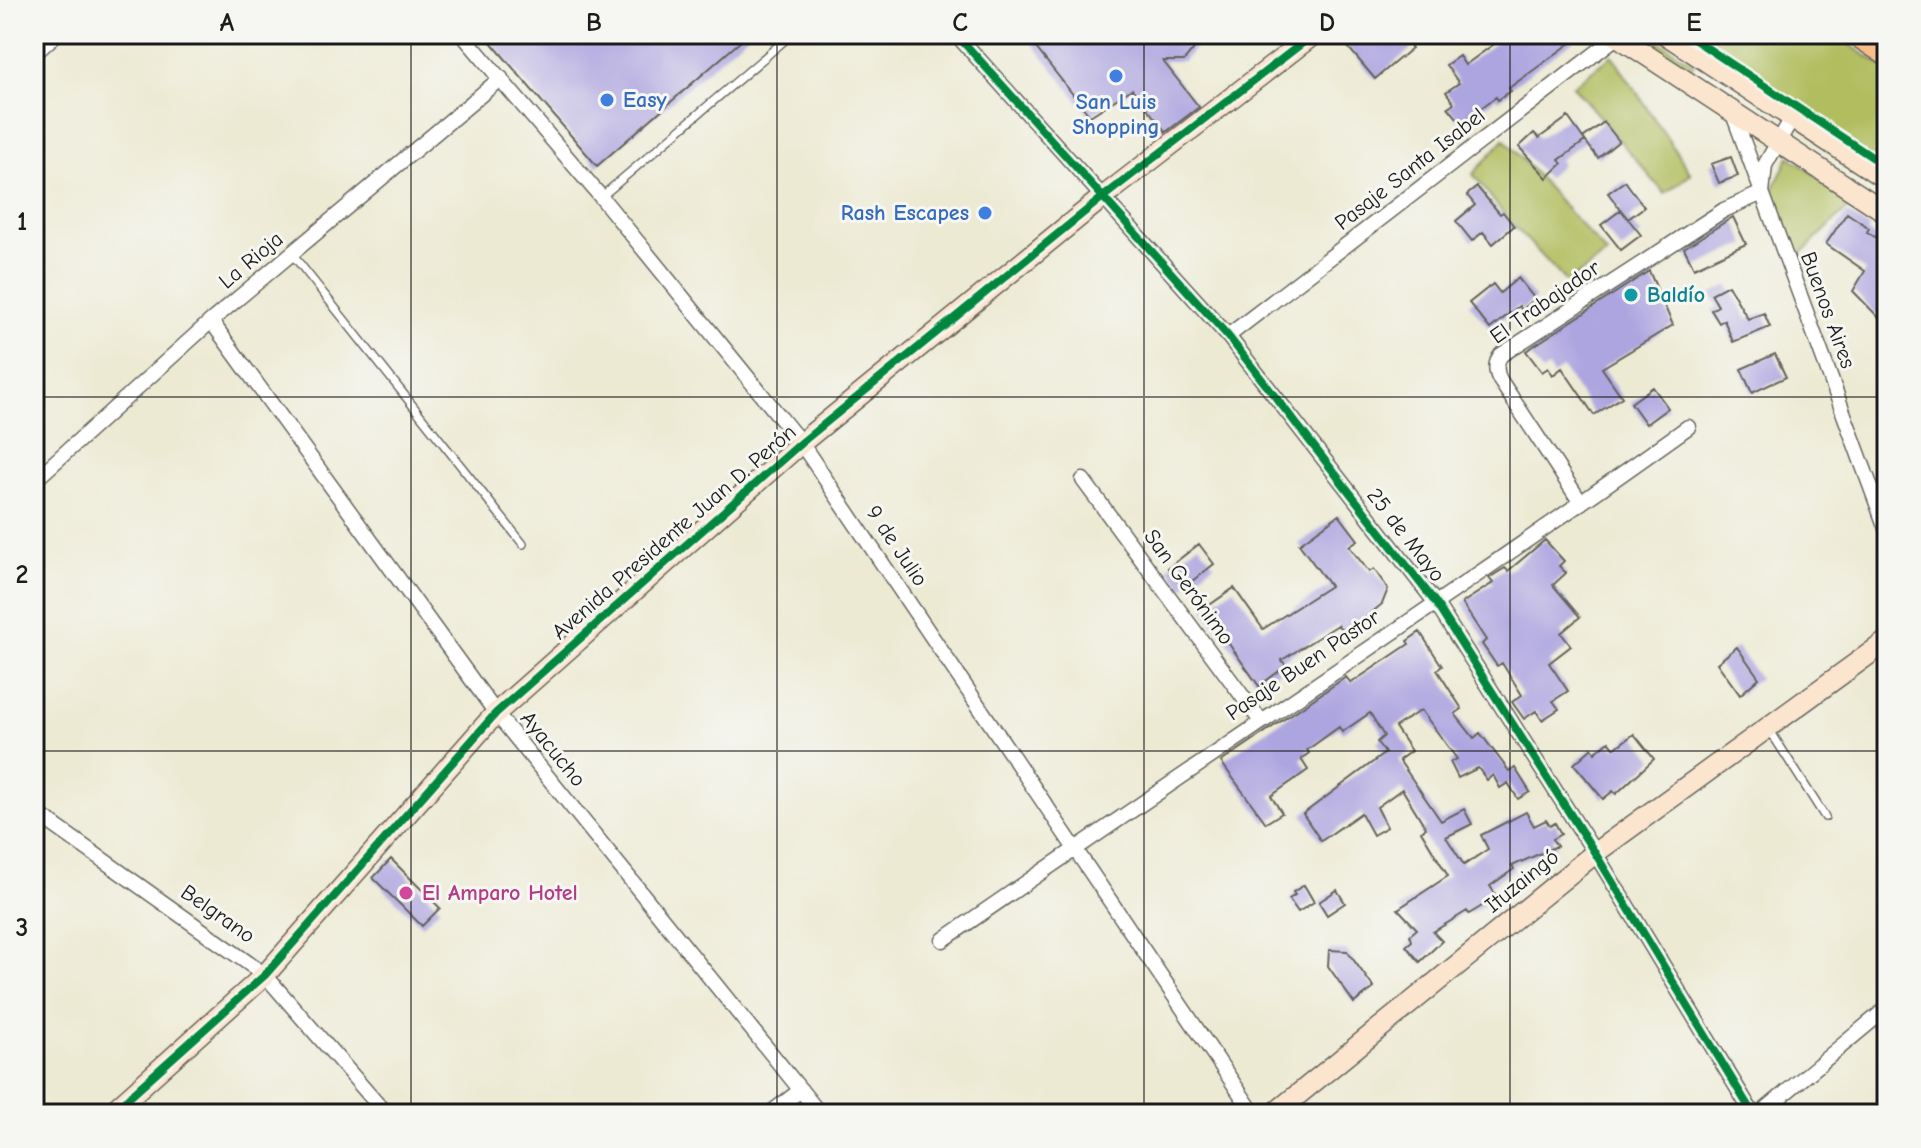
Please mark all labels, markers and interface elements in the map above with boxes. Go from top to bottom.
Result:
text: A [220,8,235,38]
text: B [586,8,602,38]
text: C [952,8,968,38]
text: D [1319,8,1335,38]
text: E [1686,8,1702,38]
marker: San Luis Shopping [1107,67,1125,85]
place label: Easy [623,87,668,113]
place label: San Luis Shopping [1072,89,1160,140]
marker: Easy [598,91,616,109]
street label: Pasaje Santa Isabel [1330,102,1490,236]
place label: Rash Escapes [841,200,969,226]
marker: Rash Escapes [976,204,994,222]
text: 1 [17,207,27,237]
street label: La Rioja [214,226,288,294]
street label: Buenos Aires [1795,248,1861,372]
street label: El Trabajador [1485,254,1605,349]
place label: Baldío [1647,282,1705,308]
marker: Baldío [1622,286,1640,304]
street label: Avenida Presidente Juan D. Perón [547,419,801,645]
street label: 25 de Mayo [1361,483,1451,587]
street label: 9 de Julio [861,501,933,591]
street label: San Gerónimo [1138,524,1240,650]
text: 2 [16,560,28,590]
street label: Pasaje Buen Pastor [1221,604,1385,726]
street label: Ayacucho [515,706,591,792]
street label: Ituzaingó [1480,844,1564,918]
street label: Belgrano [176,879,260,949]
place label: El Amparo Hotel [422,880,578,906]
marker: El Amparo Hotel [397,884,415,902]
text: 3 [16,913,28,943]

